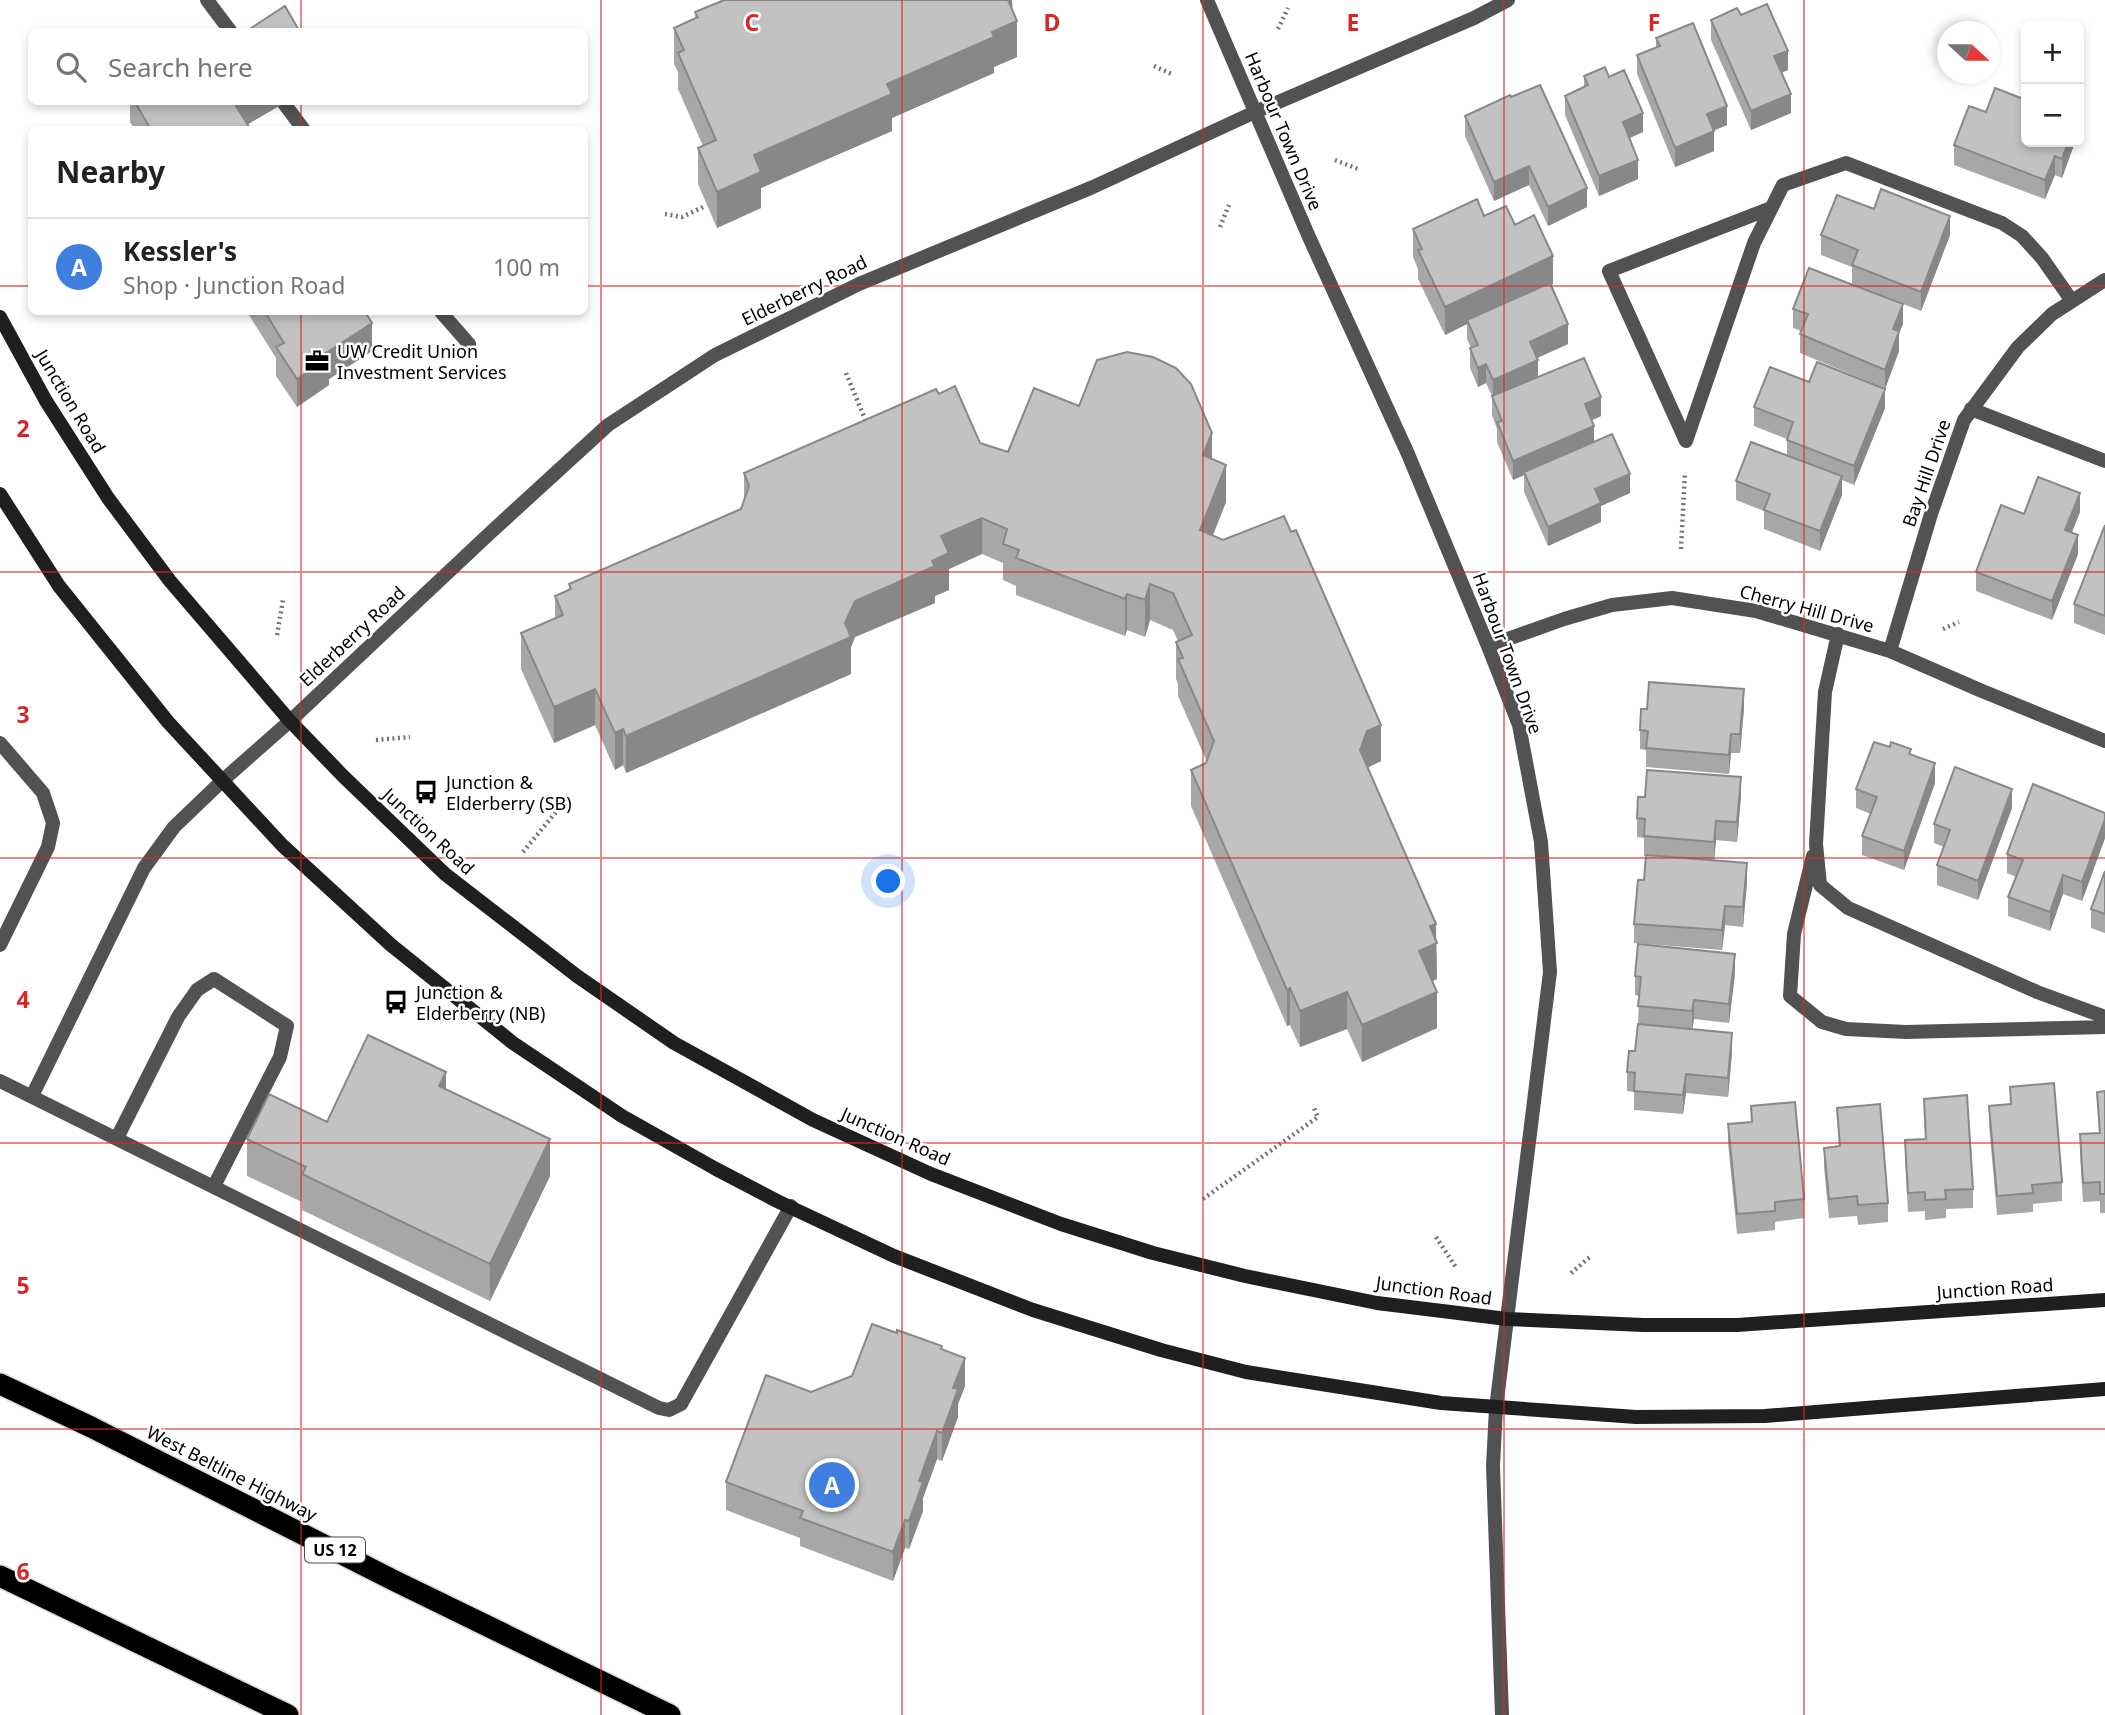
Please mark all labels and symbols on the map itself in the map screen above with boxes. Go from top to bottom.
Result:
text: C [745,6,760,38]
text: D [1044,6,1060,38]
text: E [1347,6,1359,38]
text: F [1648,6,1660,38]
north arrow [1937,21,2000,84]
street label: Harbour Town Drive [1240,48,1328,214]
street label: Elderberry Road [737,249,871,331]
place label: UW Credit Union Investment Services [337,339,507,384]
street label: Junction Road [30,343,111,457]
office icon: UW Credit Union Investment Services [303,347,331,375]
text: 2 [16,412,30,444]
street label: Bay Hill Drive [1896,416,1956,530]
street label: Harbour Town Drive [1468,569,1548,737]
street label: Cherry Hill Drive [1737,579,1877,637]
street label: Elderberry Road [294,581,410,691]
text: 3 [16,698,30,730]
place label: Junction & Elderberry (SB) [444,770,572,815]
bus stop icon: Junction & Elderberry (SB) [412,778,440,806]
street label: Junction Road [377,781,480,880]
your location [871,864,905,898]
place label: Junction & Elderberry (NB) [414,980,545,1025]
text: 4 [16,983,30,1015]
bus stop icon: Junction & Elderberry (NB) [382,988,410,1016]
street label: Junction Road [836,1100,954,1171]
text: 5 [16,1269,30,1301]
street label: Junction Road [1372,1270,1494,1310]
street label: Junction Road [1934,1272,2054,1304]
street label: West Beltline Highway [143,1420,322,1527]
pin: A [809,1459,855,1511]
road number: US 12 [305,1538,365,1562]
text: 6 [16,1555,30,1587]

